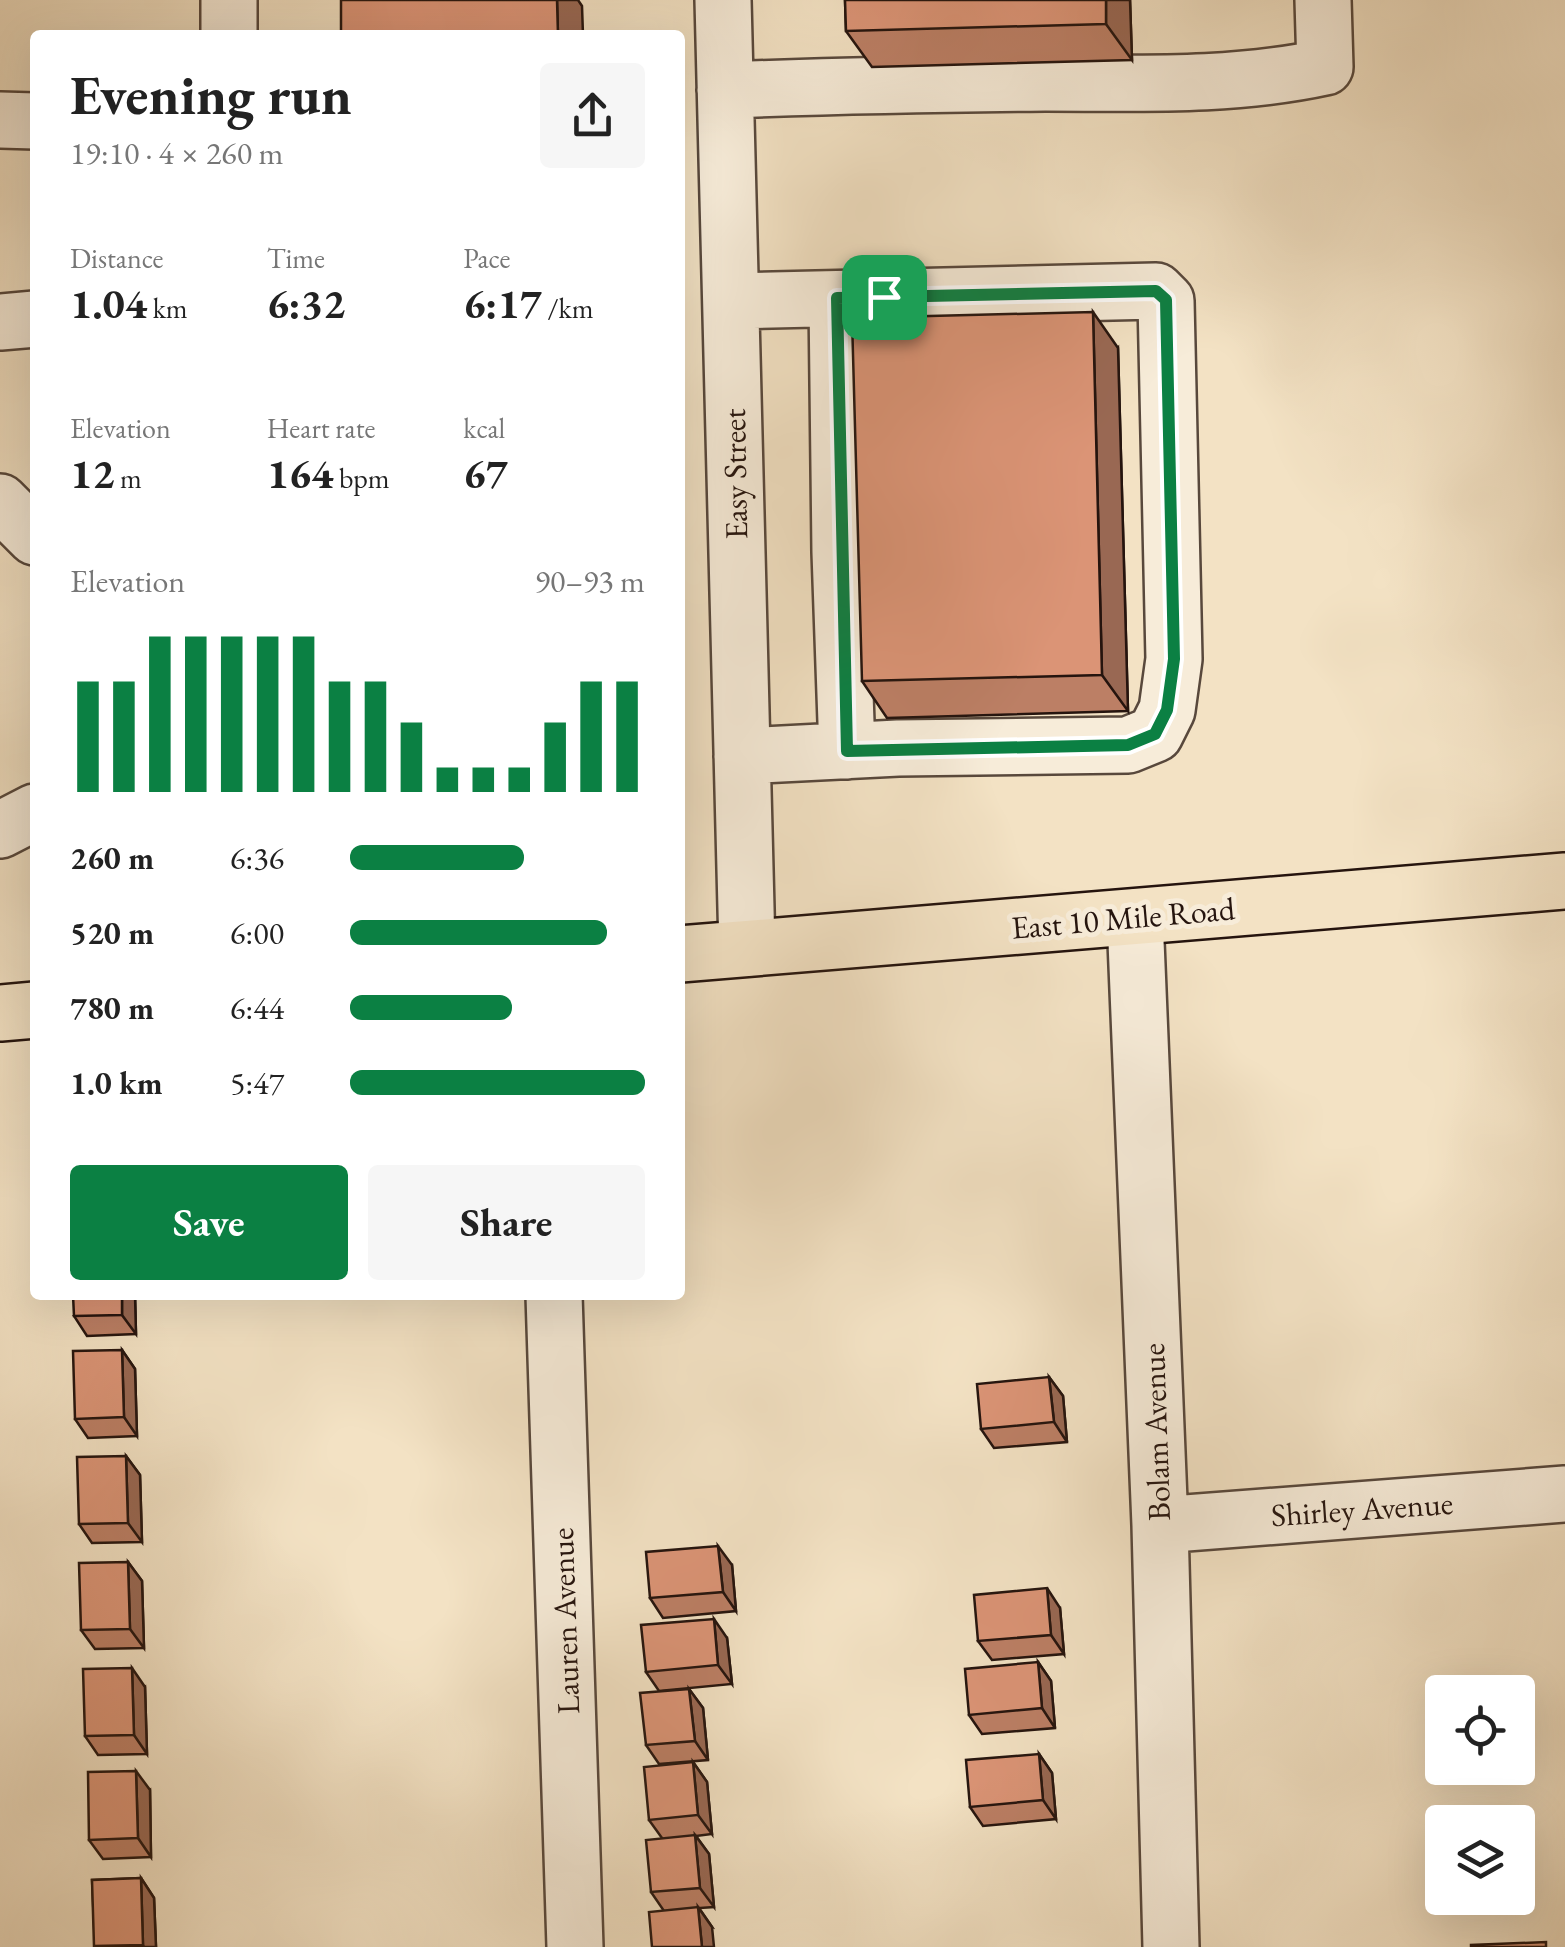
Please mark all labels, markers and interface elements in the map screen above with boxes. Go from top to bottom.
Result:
text: Evening run [70,59,352,130]
button: share [540,63,645,168]
text: 19:10 · 4 × 260 m [70,132,283,174]
text: Distance [70,240,164,276]
text: Time [267,240,325,276]
text: Pace [463,240,510,276]
pin [842,255,927,340]
icon: arrive [857,270,912,325]
text: 1.04 [70,276,147,331]
text: 6:32 [267,276,345,331]
text: 6:17 [463,276,542,331]
text: km [147,290,188,326]
text: /km [542,290,594,326]
street label: Easy Street [713,408,757,540]
text: Elevation [70,410,171,446]
text: Heart rate [267,410,375,446]
text: kcal [463,410,505,446]
text: 12 [70,446,114,501]
text: 164 [267,446,333,501]
text: 67 [463,446,508,501]
text: m [114,460,142,496]
text: bpm [333,460,390,496]
text: Elevation [70,560,185,602]
text: 90–93 m [535,560,645,602]
text: 260 m [70,837,154,879]
text: 6:36 [230,837,284,879]
street label: East 10 Mile Road [1010,887,1237,949]
text: 520 m [70,912,154,954]
text: 6:00 [230,912,284,954]
text: 780 m [70,987,154,1029]
text: 6:44 [230,987,284,1029]
text: 1.0 km [70,1062,163,1104]
text: 5:47 [230,1062,284,1104]
button: Save [70,1165,348,1280]
button: Share [368,1165,645,1280]
street label: Bolam Avenue [1132,1342,1180,1522]
street label: Shirley Avenue [1270,1482,1454,1536]
street label: Lauren Avenue [541,1527,589,1715]
map controls [1425,1675,1535,1915]
button: locate [1425,1675,1535,1785]
button: layers [1425,1805,1535,1915]

